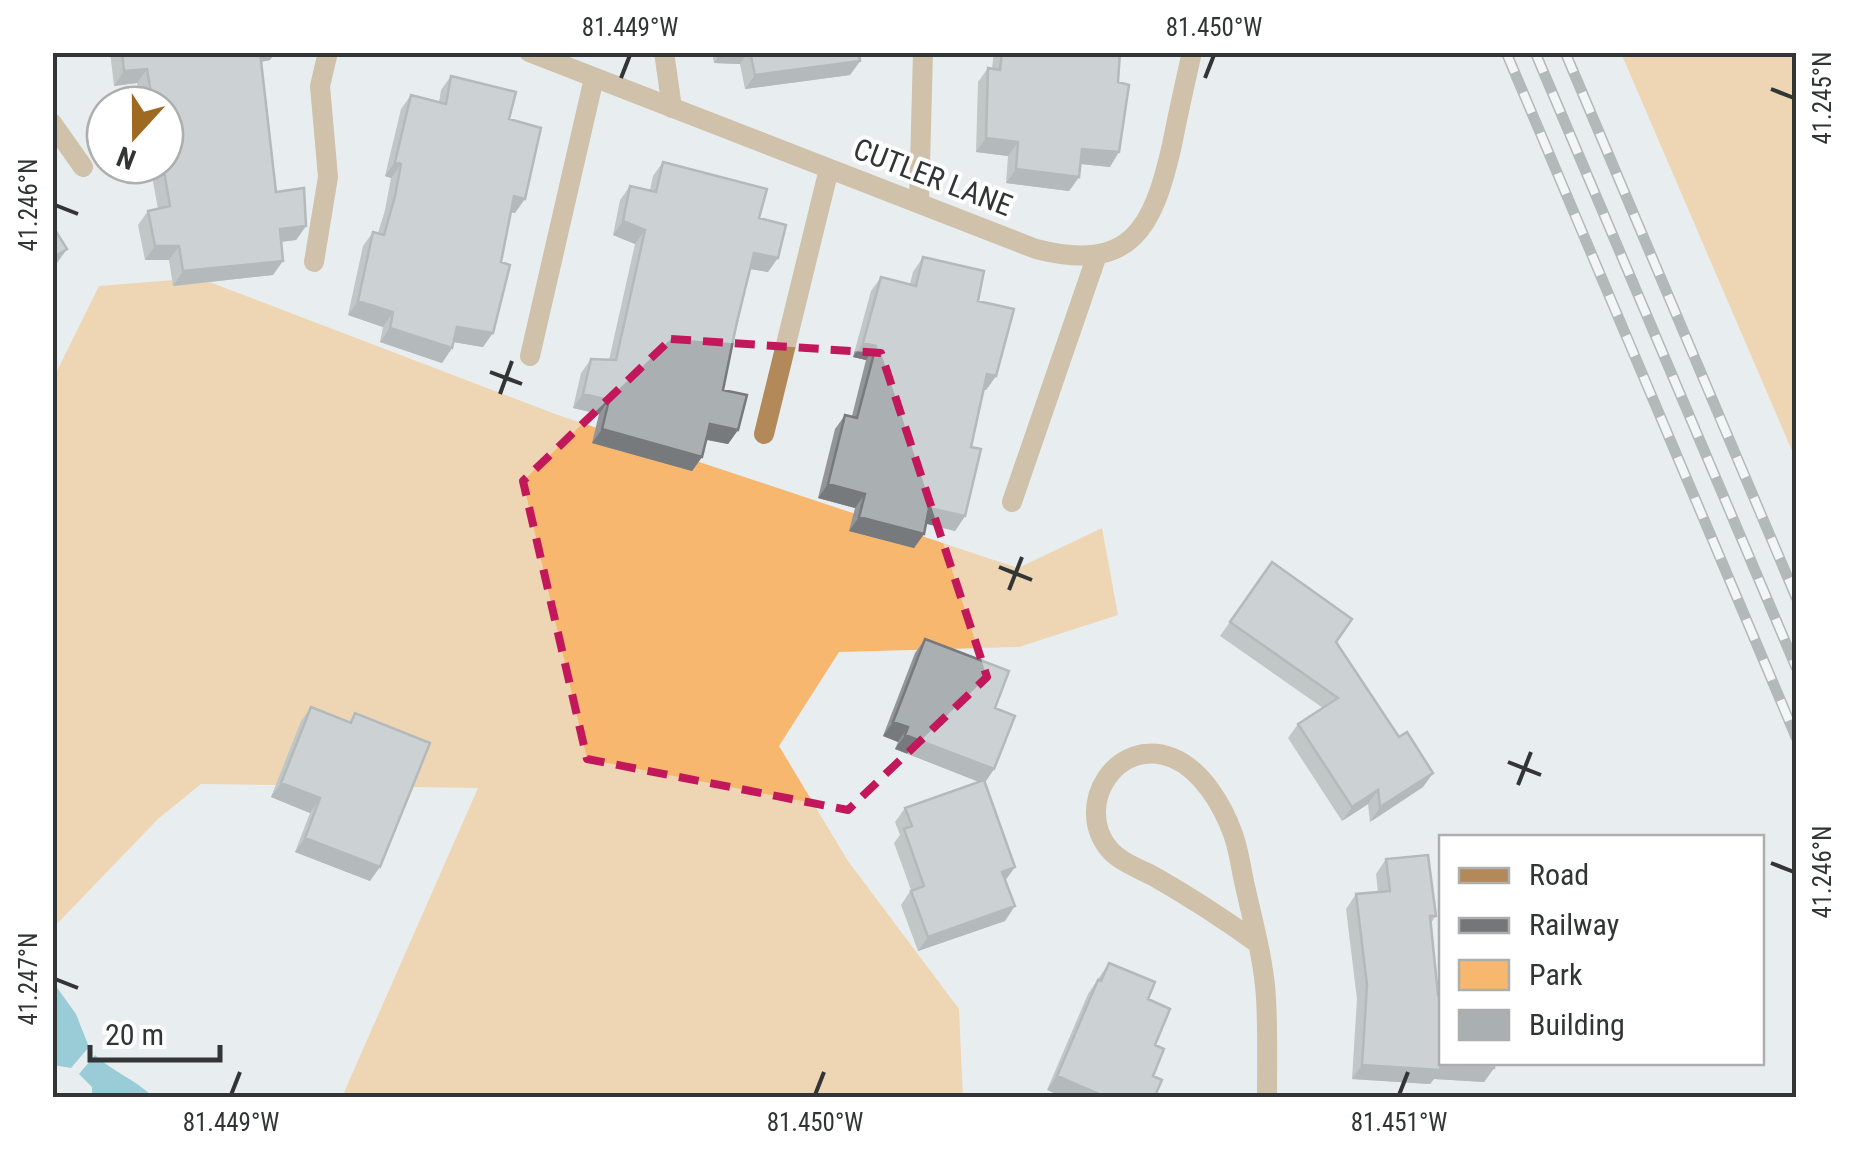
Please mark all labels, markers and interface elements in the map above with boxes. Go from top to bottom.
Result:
text: 81.449°W [582,13,678,42]
text: 81.450°W [1166,13,1262,42]
text: 41.245°N [1808,51,1837,145]
north arrow [85,85,185,185]
street label: CUTLER LANE [849,131,1017,223]
text: N [112,139,140,176]
text: 41.246°N [14,158,43,252]
text: 41.246°N [1808,825,1837,919]
legend [1439,835,1764,1065]
text: Road [1529,857,1589,892]
text: Railway [1529,907,1619,942]
text: 41.247°N [14,932,43,1026]
text: Park [1529,957,1583,992]
scale bar [90,1000,220,1062]
text: Building [1529,1007,1625,1042]
text: 20 m [105,1017,164,1052]
text: 81.449°W [183,1108,279,1137]
text: 81.450°W [767,1108,863,1137]
text: 81.451°W [1351,1108,1447,1137]

